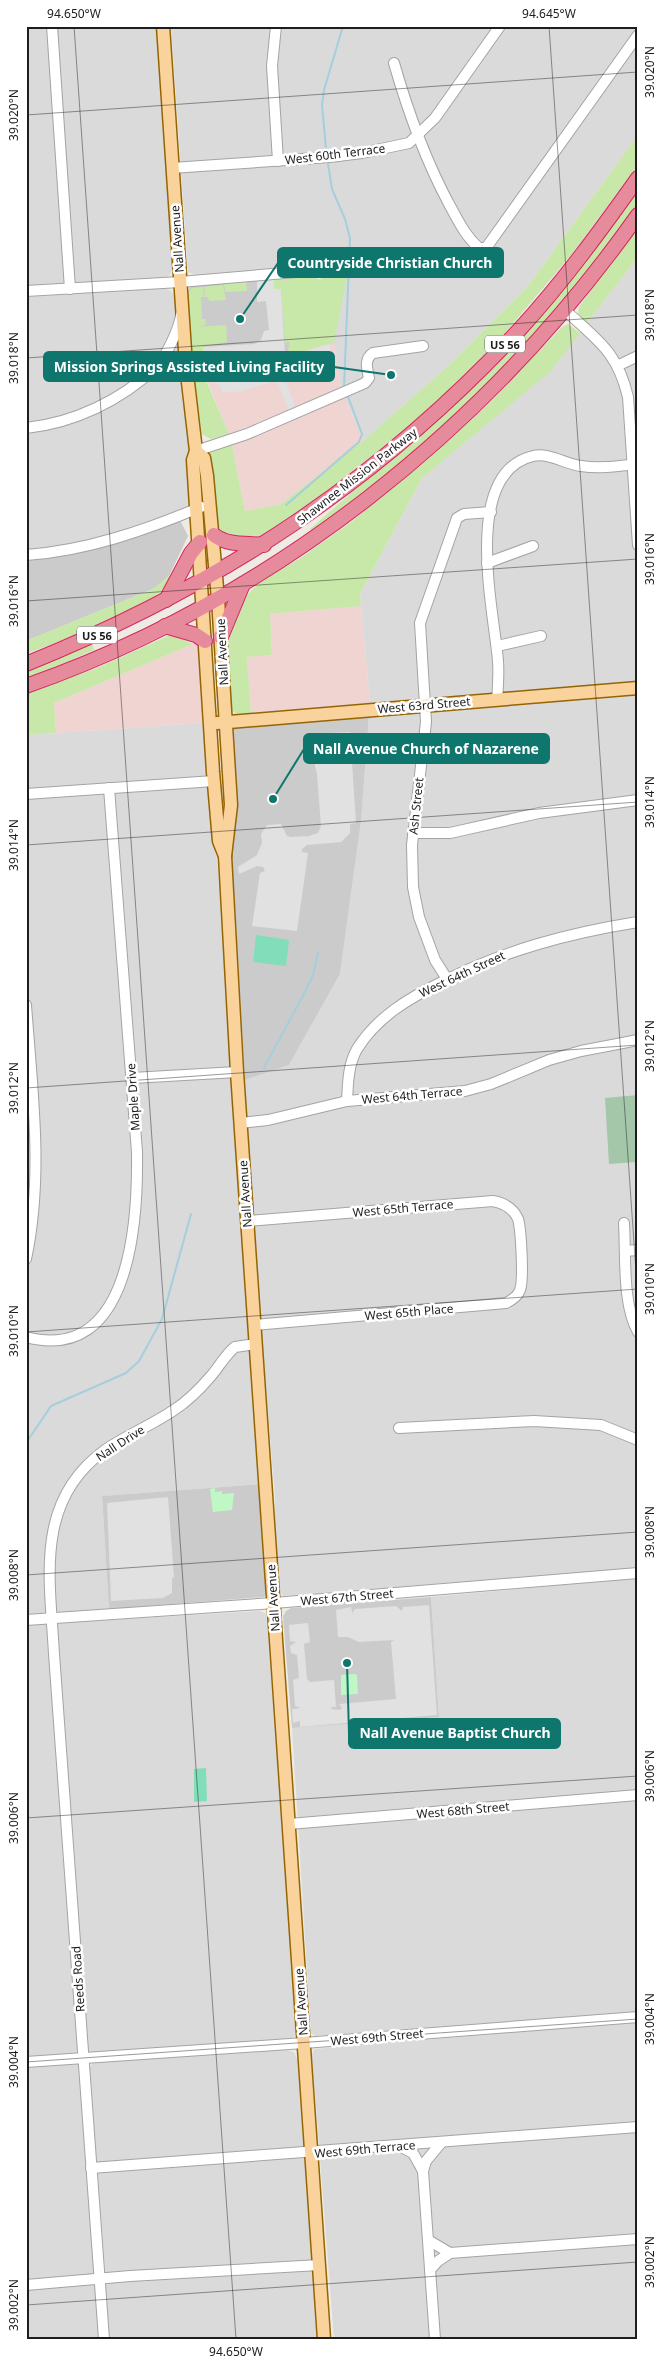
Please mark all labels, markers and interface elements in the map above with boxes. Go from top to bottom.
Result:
text: 94.650°W [47,5,101,22]
text: 94.645°W [522,5,576,22]
text: 39.020°N [641,46,658,98]
text: 39.020°N [5,89,22,141]
street label: West 60th Terrace [284,139,386,169]
street label: Nall Avenue [166,205,188,273]
callout: Countryside Christian Church [278,248,503,277]
text: Countryside Christian Church [288,253,492,272]
text: 39.018°N [641,289,658,341]
text: 39.018°N [5,332,22,384]
road number: US 56 [485,336,525,352]
callout: Mission Springs Assisted Living Facility [44,352,334,381]
text: Mission Springs Assisted Living Facility [54,357,324,376]
street label: Shawnee Mission Parkway [293,423,421,528]
text: 39.016°N [641,533,658,585]
text: 39.016°N [5,575,22,627]
street label: Nall Avenue [212,618,232,686]
road number: US 56 [77,626,117,644]
street label: West 63rd Street [377,692,472,718]
callout: Nall Avenue Church of Nazarene [304,734,549,763]
text: Nall Avenue Church of Nazarene [313,739,539,758]
street label: Ash Street [405,776,428,835]
text: 39.014°N [641,776,658,828]
text: 39.014°N [5,819,22,871]
street label: West 64th Street [416,946,508,1001]
text: 39.012°N [641,1020,658,1072]
text: 39.012°N [5,1062,22,1114]
street label: Maple Drive [122,1062,144,1131]
street label: West 64th Terrace [361,1082,463,1108]
street label: Nall Avenue [234,1160,256,1228]
street label: West 65th Terrace [352,1195,454,1221]
text: 39.010°N [641,1263,658,1315]
street label: West 65th Place [364,1300,454,1324]
text: 39.010°N [5,1305,22,1357]
street label: Nall Drive [92,1421,148,1465]
text: 39.008°N [641,1506,658,1558]
text: 39.008°N [5,1549,22,1601]
street label: Nall Avenue [262,1564,284,1632]
street label: West 67th Street [300,1584,395,1610]
callout: Nall Avenue Baptist Church [349,1719,560,1748]
text: Nall Avenue Baptist Church [359,1723,551,1742]
text: 39.006°N [641,1750,658,1802]
text: 39.006°N [5,1792,22,1844]
street label: West 68th Street [416,1797,511,1823]
street label: Reeds Road [67,1945,89,2013]
street label: Nall Avenue [290,1968,312,2036]
text: 39.004°N [641,1993,658,2045]
street label: West 69th Street [330,2024,425,2050]
text: 39.004°N [5,2036,22,2088]
street label: West 69th Terrace [314,2136,416,2162]
text: 39.002°N [641,2236,658,2288]
text: 39.002°N [5,2279,22,2331]
text: 94.650°W [209,2343,263,2360]

